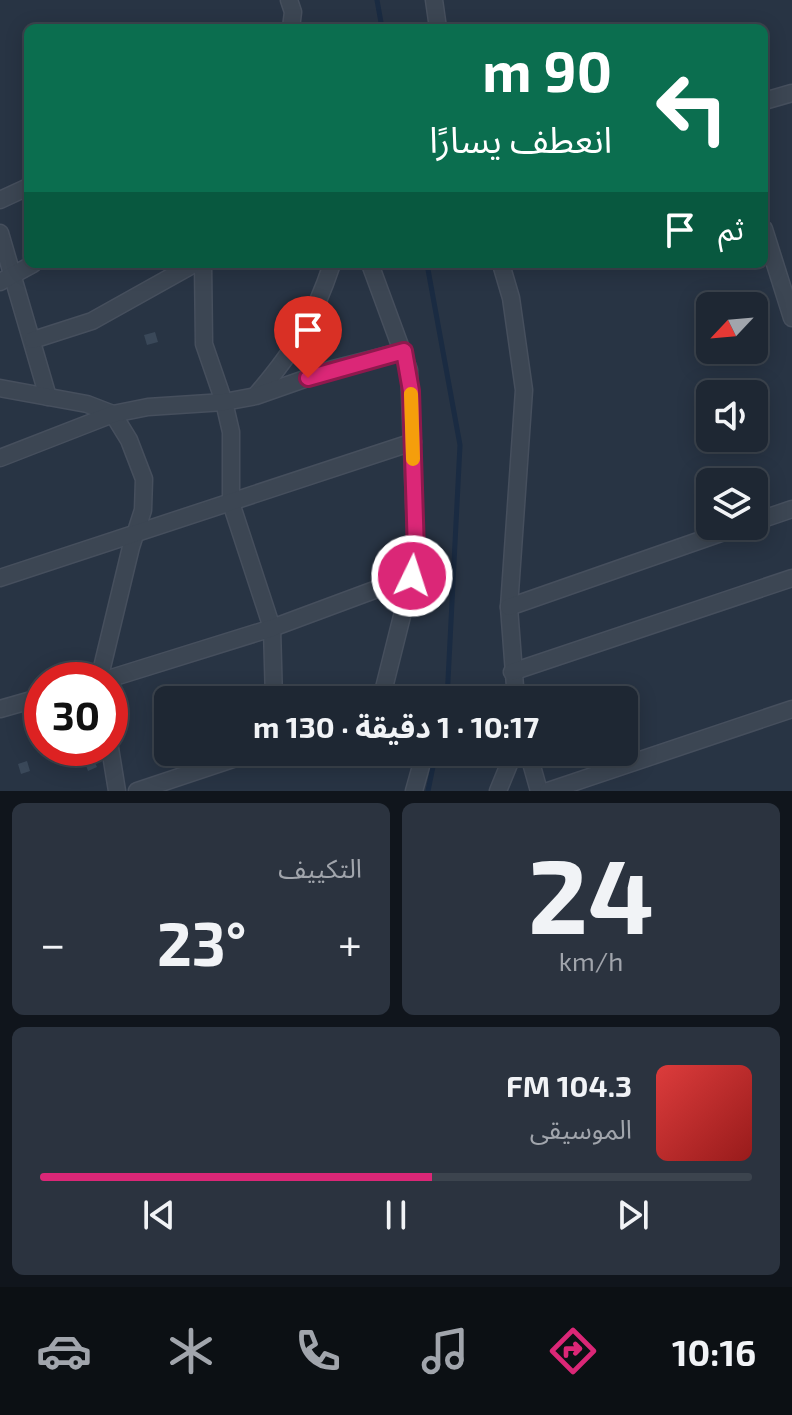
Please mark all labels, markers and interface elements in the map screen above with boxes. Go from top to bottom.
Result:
text: 90 m [482,36,612,103]
icon: left [640,56,744,160]
text: انعطف يسارًا [429,117,612,160]
icon: arrive [658,208,702,252]
text: ثم [718,210,744,246]
north arrow [696,292,768,364]
map controls [696,292,768,540]
pin [274,296,342,378]
icon: arrive [286,308,330,352]
button: sound [696,380,768,452]
button: layers [696,468,768,540]
position arrow [370,534,454,618]
speed limit sign: 30 [24,662,128,766]
text: 10:17 · 1 دقيقة · 130 m [253,708,539,744]
text: 24 [528,830,654,955]
text: التكييف [278,852,362,883]
text: 23° [157,906,247,978]
text: − [40,916,66,969]
text: + [338,916,362,969]
text: km/h [559,945,623,976]
text: 104.3 FM [506,1067,632,1103]
text: الموسيقى [530,1113,632,1144]
icon: previous [137,1193,181,1237]
icon: pause [374,1193,418,1237]
icon: next [611,1193,655,1237]
icon: car [36,1323,92,1379]
icon: climate [163,1323,219,1379]
icon: phone [290,1323,346,1379]
icon: music [417,1323,473,1379]
icon: directions [545,1323,601,1379]
text: 10:16 [672,1330,756,1373]

